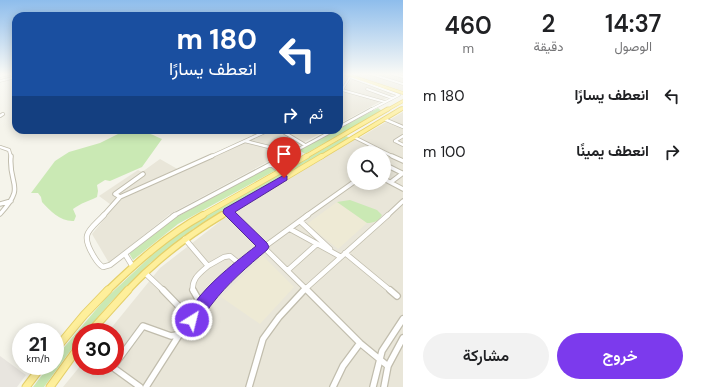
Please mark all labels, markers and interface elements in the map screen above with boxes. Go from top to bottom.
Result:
text: 2 [542,8,555,39]
text: 14:37 [605,8,661,39]
text: 460 [445,10,492,41]
text: 180 m [176,21,257,58]
icon: left [271,28,323,80]
text: دقيقة [533,38,564,55]
text: الوصول [614,38,652,55]
text: m [462,40,474,57]
text: انعطف يسارًا [169,57,257,81]
text: انعطف يسارًا [574,85,649,105]
icon: left [661,85,683,107]
text: 180 m [423,86,464,106]
icon: right [279,104,301,126]
text: ثم [309,104,323,124]
pin [267,137,301,178]
text: انعطف يمينًا [576,141,649,161]
icon: right [661,141,683,163]
text: 100 m [423,142,466,162]
icon: arrive [273,143,295,165]
map controls [347,146,391,190]
button: search [347,146,391,190]
position arrow [171,299,213,341]
speed limit sign: 30 [72,323,124,375]
text: 21 [29,331,47,357]
button: مشاركة [423,333,549,379]
button: خروج [557,333,683,379]
text: km/h [26,352,50,365]

